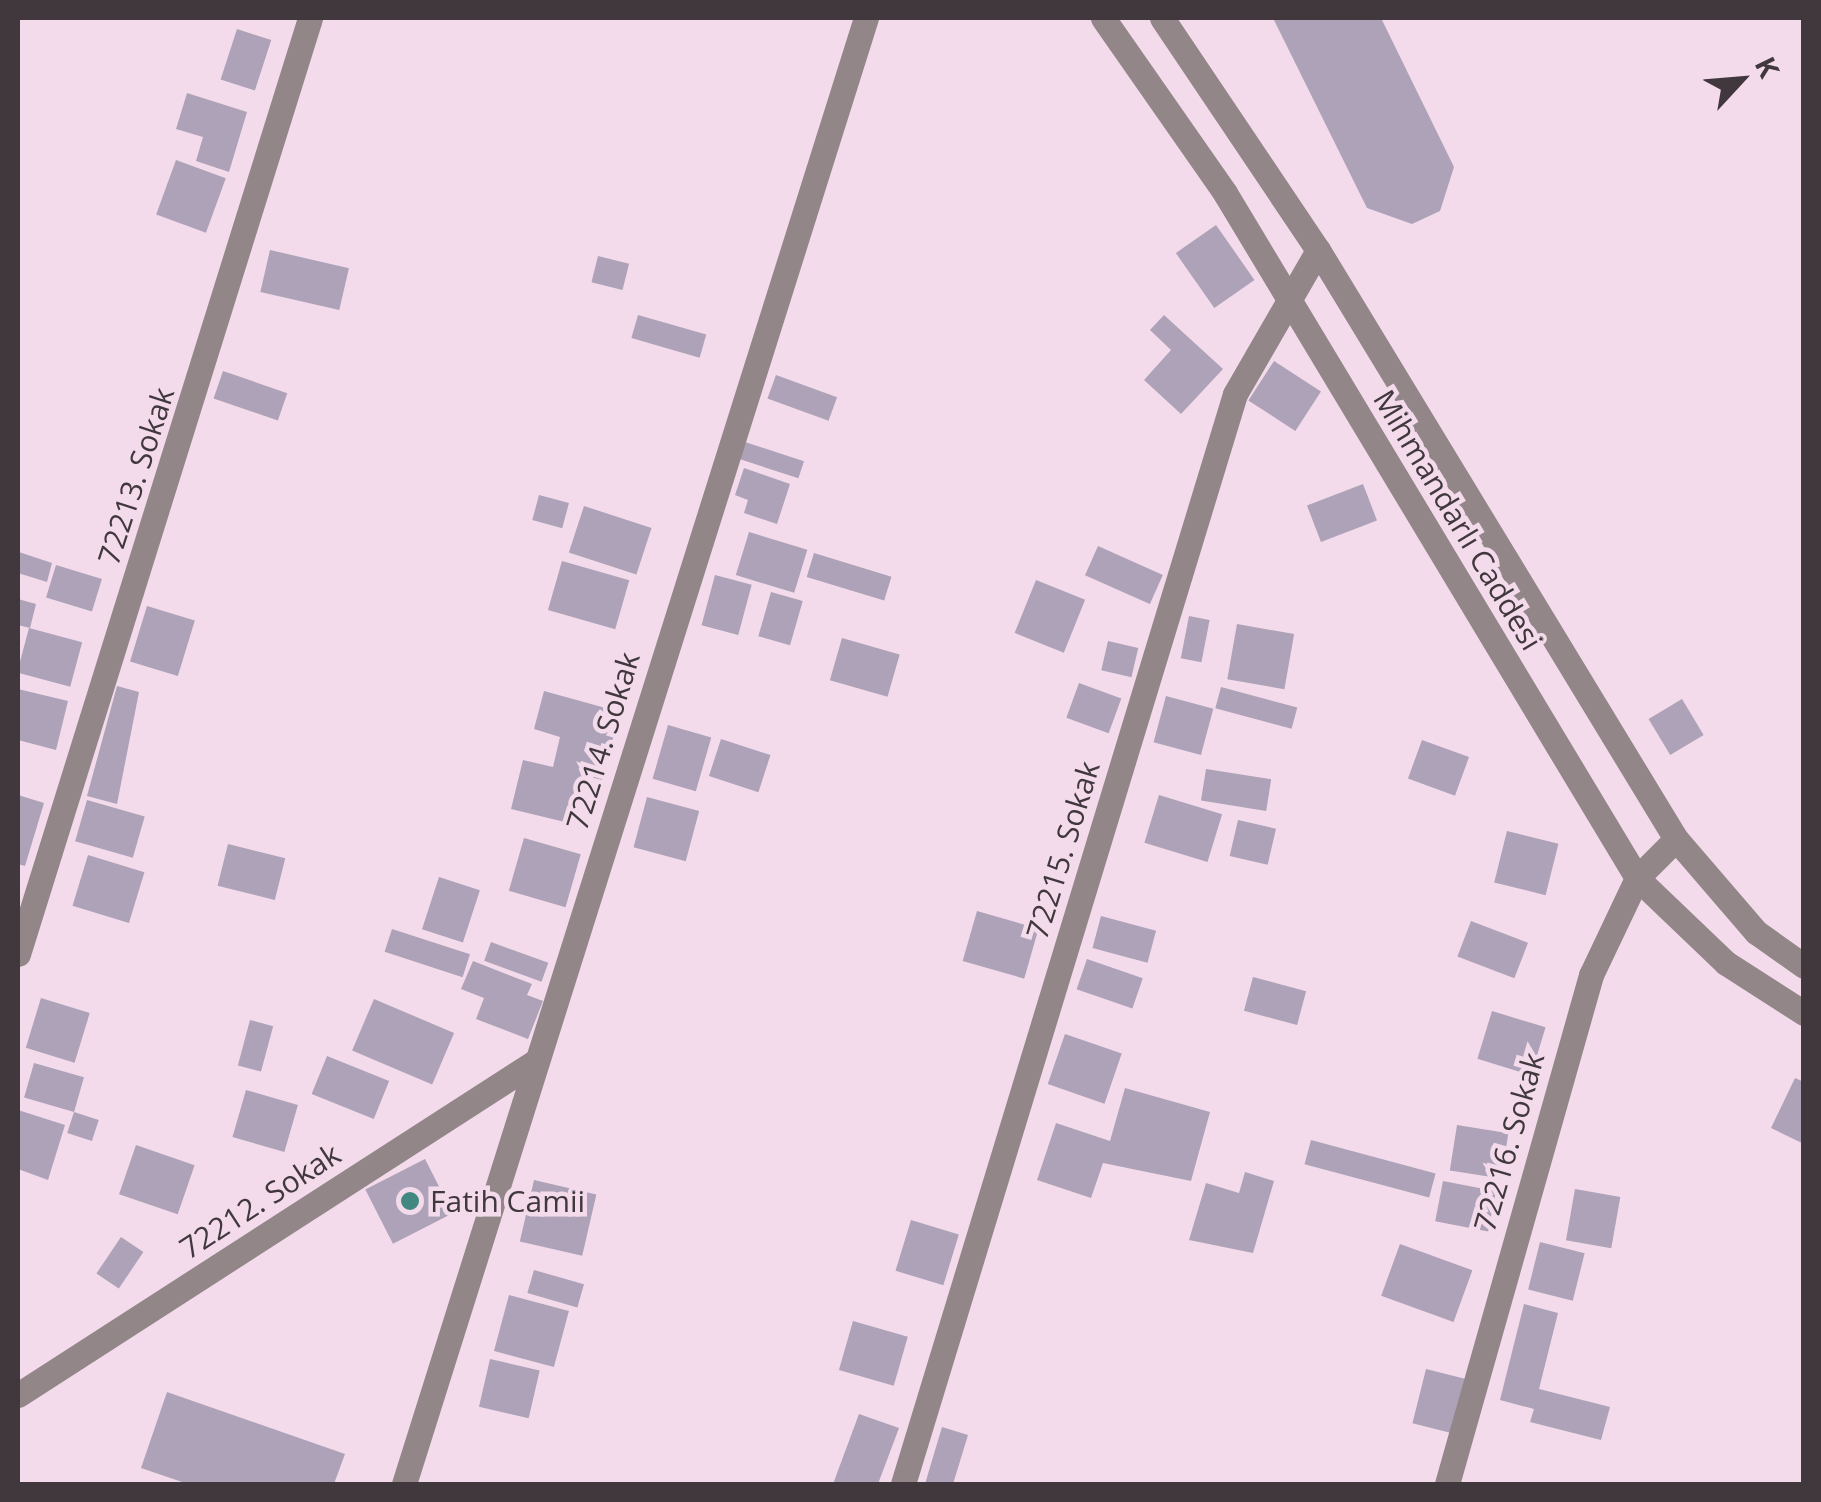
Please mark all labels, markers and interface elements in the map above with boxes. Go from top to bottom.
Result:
north arrow [1691,30,1791,130]
text: K [1747,50,1789,84]
street label: 72213. Sokak [90,383,182,569]
street label: Mihmandarlı Caddesi [1366,383,1550,657]
street label: 72214. Sokak [559,648,647,834]
street label: 72215. Sokak [1019,757,1107,943]
street label: 72216. Sokak [1466,1049,1552,1235]
street label: 72212. Sokak [173,1136,347,1266]
place label: Fatih Camii [430,1183,585,1219]
marker: Fatih Camii [399,1190,421,1212]

